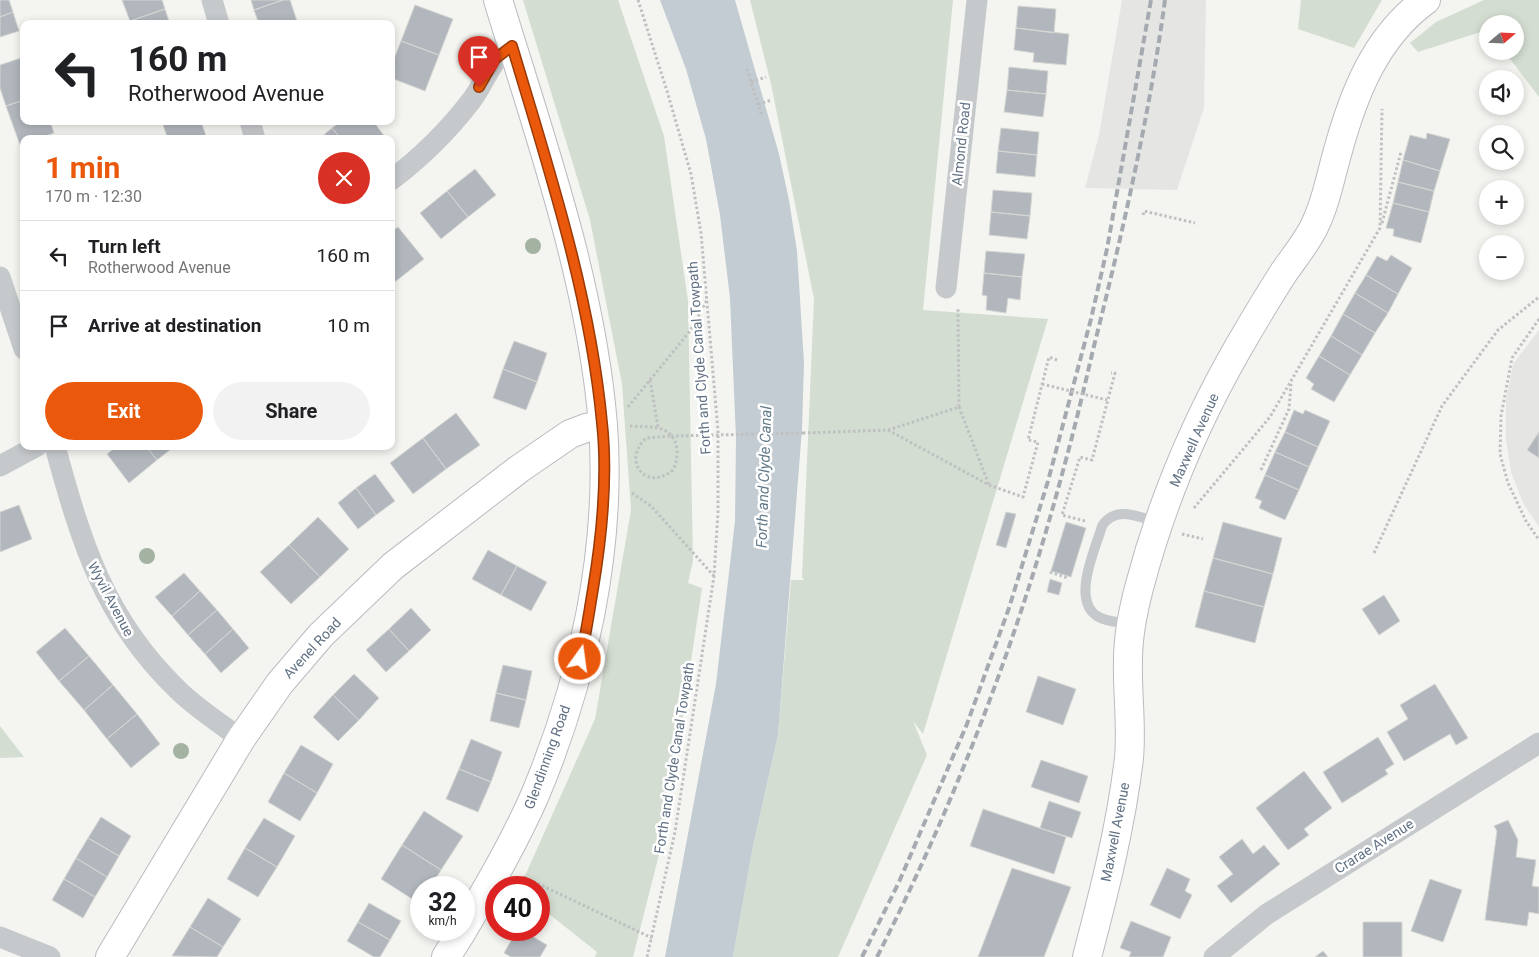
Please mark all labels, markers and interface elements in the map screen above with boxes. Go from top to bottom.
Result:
north arrow [1479,15,1524,60]
map controls [1479,15,1524,280]
pin [458,36,500,87]
text: 160 m [128,39,227,80]
icon: left [45,40,110,105]
icon: arrive [465,43,493,71]
button: sound [1479,70,1524,115]
text: Rotherwood Avenue [128,81,324,106]
street label: Almond Road [949,101,973,187]
button: search [1479,125,1524,170]
text: 1 min [45,150,120,185]
button: close [318,152,370,204]
button: + [1479,180,1524,225]
text: 170 m · 12:30 [45,187,142,206]
text: Turn left [88,235,161,258]
button: − [1479,235,1524,280]
icon: left [45,242,73,270]
text: 160 m [317,244,370,267]
text: Rotherwood Avenue [88,258,231,277]
street label: Forth and Clyde Canal Towpath [684,261,714,455]
icon: arrive [45,312,73,340]
text: Arrive at destination [88,314,261,337]
text: 10 m [327,314,370,337]
button: Exit [45,382,203,440]
button: Share [213,382,370,440]
street label: Maxwell Avenue [1166,391,1222,489]
water label: Forth and Clyde Canal [753,405,775,548]
street label: Wyvil Avenue [85,559,137,639]
street label: Avenel Road [280,614,344,682]
position arrow [553,632,605,684]
street label: Forth and Clyde Canal Towpath [651,661,697,855]
street label: Glendinning Road [521,703,573,811]
street label: Maxwell Avenue [1098,781,1132,883]
street label: Crarae Avenue [1332,815,1416,877]
speed limit sign: 40 [485,876,550,941]
text: 32 [428,888,457,917]
text: km/h [428,914,457,928]

